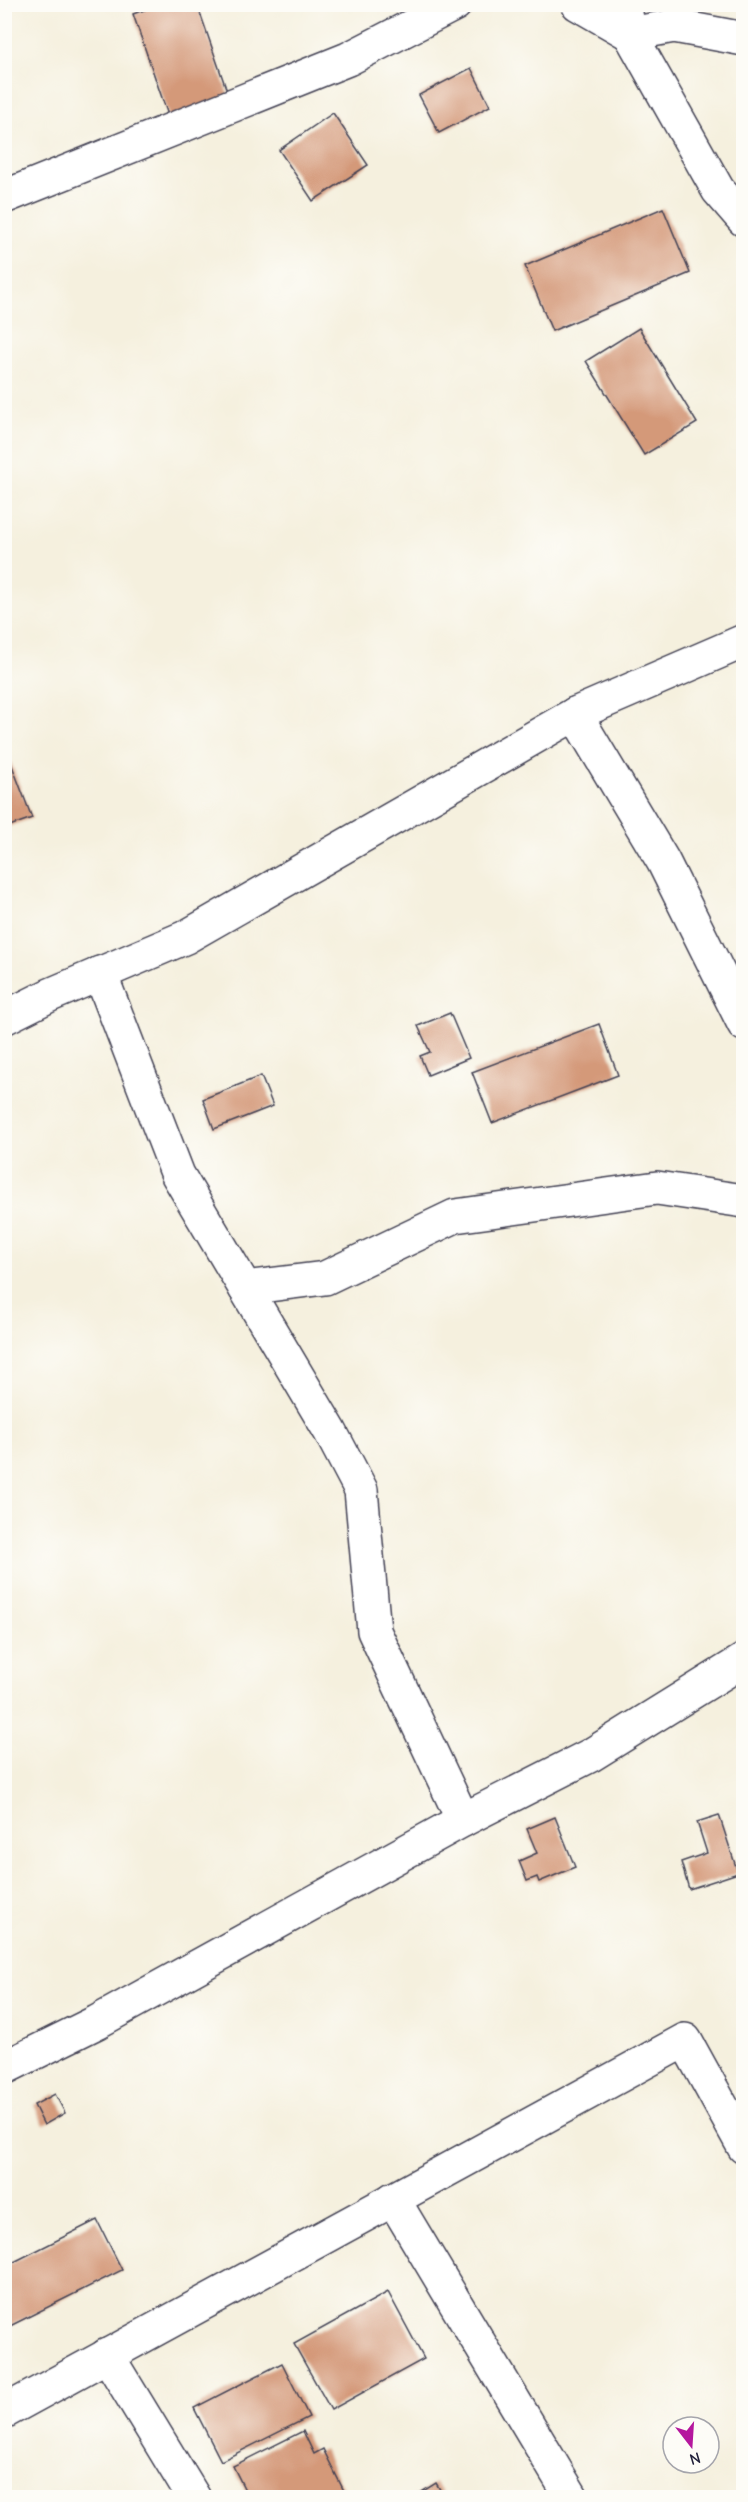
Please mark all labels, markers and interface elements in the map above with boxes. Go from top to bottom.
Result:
north arrow [661,2415,721,2475]
text: N [687,2448,703,2469]

